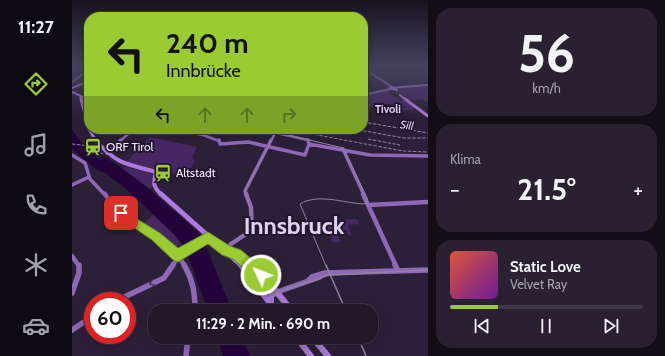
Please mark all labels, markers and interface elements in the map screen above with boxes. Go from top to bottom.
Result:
text: 11:27 [18,16,54,38]
text: 56 [518,22,575,85]
text: 240 m [166,26,249,60]
icon: left [100,28,152,80]
text: Innbrücke [166,60,241,82]
icon: directions [22,70,50,98]
text: km/h [532,80,561,96]
district label: Tivoli [375,102,401,116]
icon: left [152,104,174,126]
icon: ahead [194,104,216,126]
icon: ahead [236,104,258,126]
icon: right [278,104,300,126]
water label: Sill [399,117,415,133]
icon: music [22,131,50,159]
station icon: ORF Tirol [83,137,103,157]
place label: ORF Tirol [106,139,154,154]
text: Klima [450,151,481,167]
station icon: Altstadt [153,163,173,183]
place label: Altstadt [176,165,216,180]
text: 21.5° [517,171,576,208]
text: − [450,176,460,203]
text: + [633,176,643,203]
icon: phone [22,191,50,219]
pin [104,196,138,230]
icon: arrive [110,202,132,224]
district label: Innsbruck [244,211,345,240]
icon: climate [22,251,50,279]
position arrow [240,254,282,296]
text: Static Love [510,258,581,276]
text: Velvet Ray [510,276,567,292]
one-way arrow [149,278,157,286]
speed limit sign: 60 [84,292,136,344]
icon: car [22,312,50,340]
text: 11:29 · 2 Min. · 690 m [196,315,330,333]
icon: previous [471,315,493,337]
icon: pause [535,315,557,337]
icon: next [600,315,622,337]

